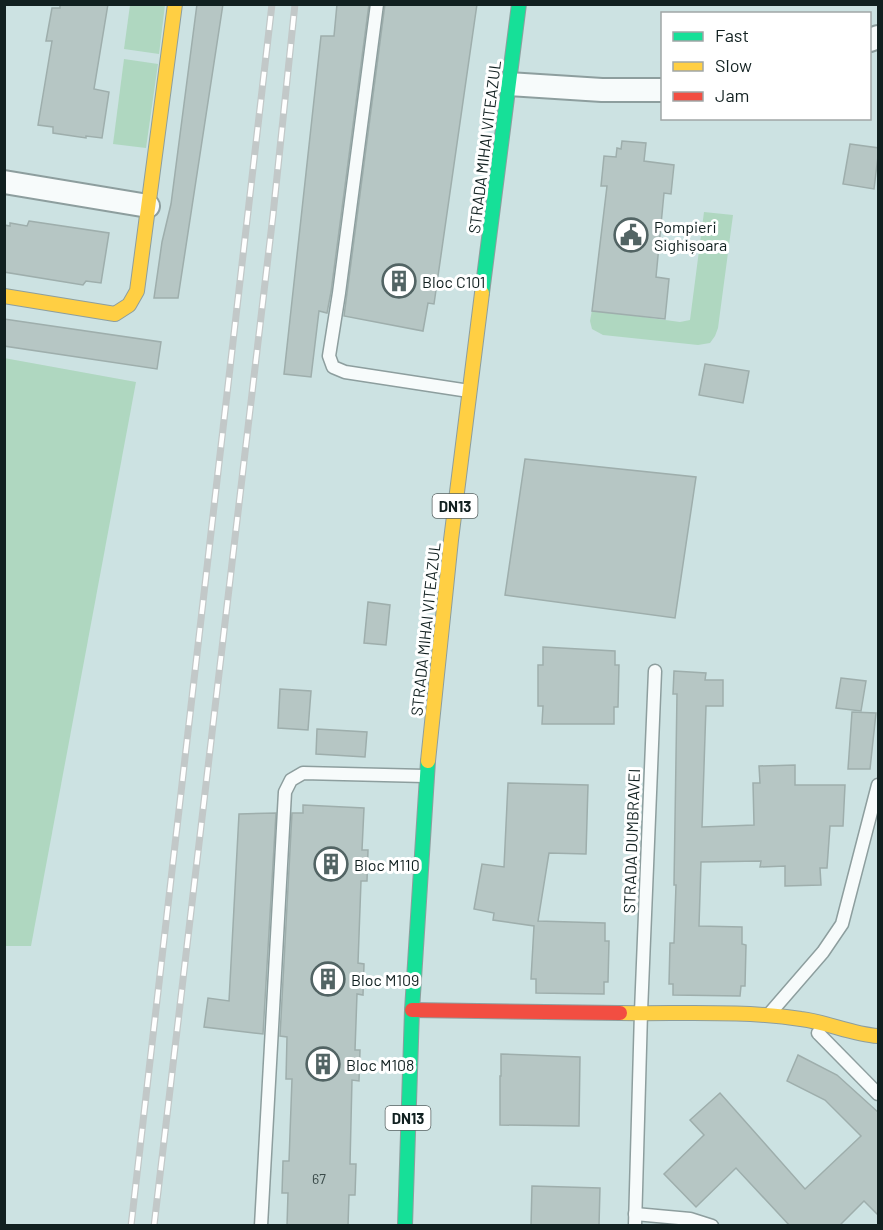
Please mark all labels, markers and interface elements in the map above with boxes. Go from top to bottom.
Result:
legend [661,12,871,120]
text: Fast [715,24,749,46]
text: Slow [715,54,752,76]
street label: STRADA MIHAI VITEAZUL [464,59,504,235]
text: Jam [715,84,749,106]
public building icon: Pompieri Sighișoara [613,217,649,253]
place label: Pompieri Sighișoara [654,217,727,254]
building icon: Bloc C101 [381,263,417,299]
place label: Bloc C101 [422,272,485,291]
road number: DN13 [432,494,478,518]
street label: STRADA MIHAI VITEAZUL [406,541,444,717]
street label: STRADA DUMBRAVEI [619,768,643,914]
building icon: Bloc M110 [313,846,349,882]
place label: Bloc M110 [354,855,420,874]
building icon: Bloc M109 [310,961,346,997]
place label: Bloc M109 [351,970,419,989]
building icon: Bloc M108 [305,1046,341,1082]
place label: Bloc M108 [346,1055,414,1074]
road number: DN13 [386,1106,430,1130]
house number: 67 [312,1170,326,1187]

